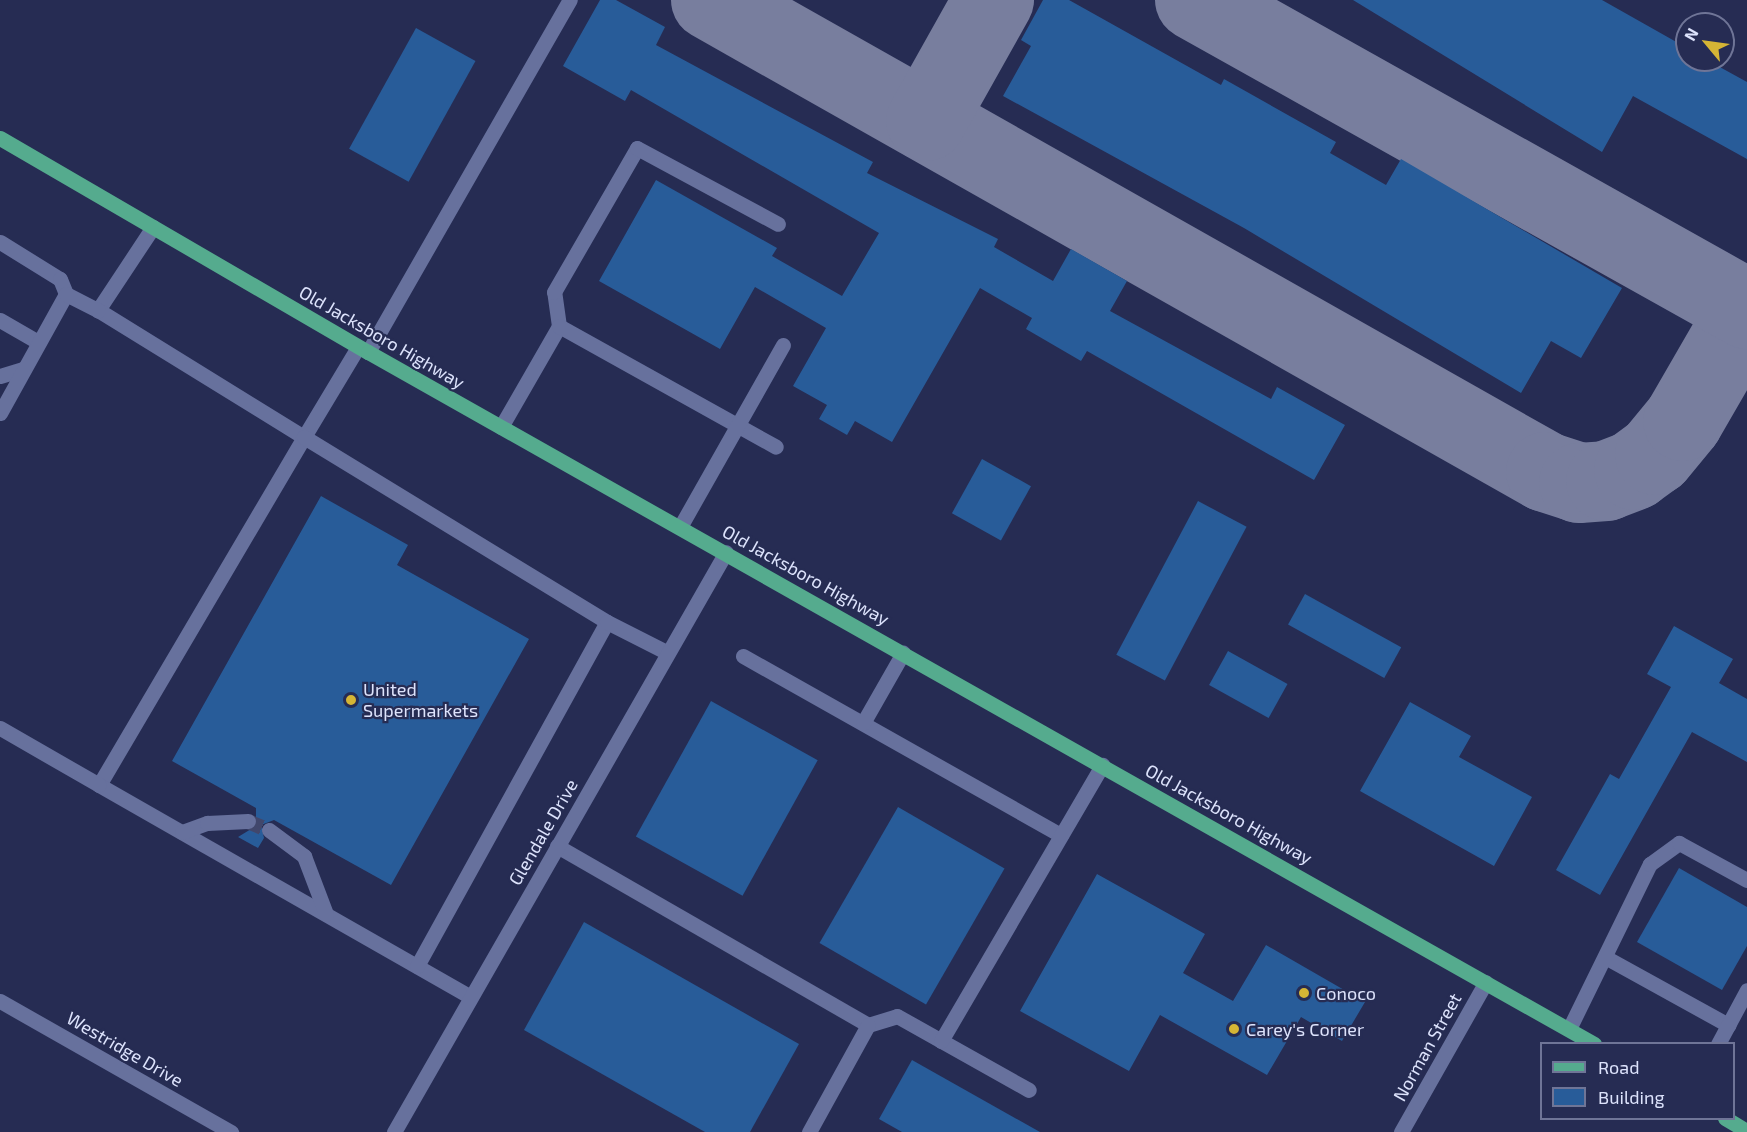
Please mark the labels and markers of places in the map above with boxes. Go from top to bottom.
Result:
place label: United Supermarkets [363,679,478,722]
marker: United Supermarkets [344,693,358,707]
place label: Conoco [1316,982,1376,1004]
marker: Conoco [1297,986,1311,1000]
place label: Carey's Corner [1246,1018,1364,1040]
marker: Carey's Corner [1227,1022,1241,1036]

